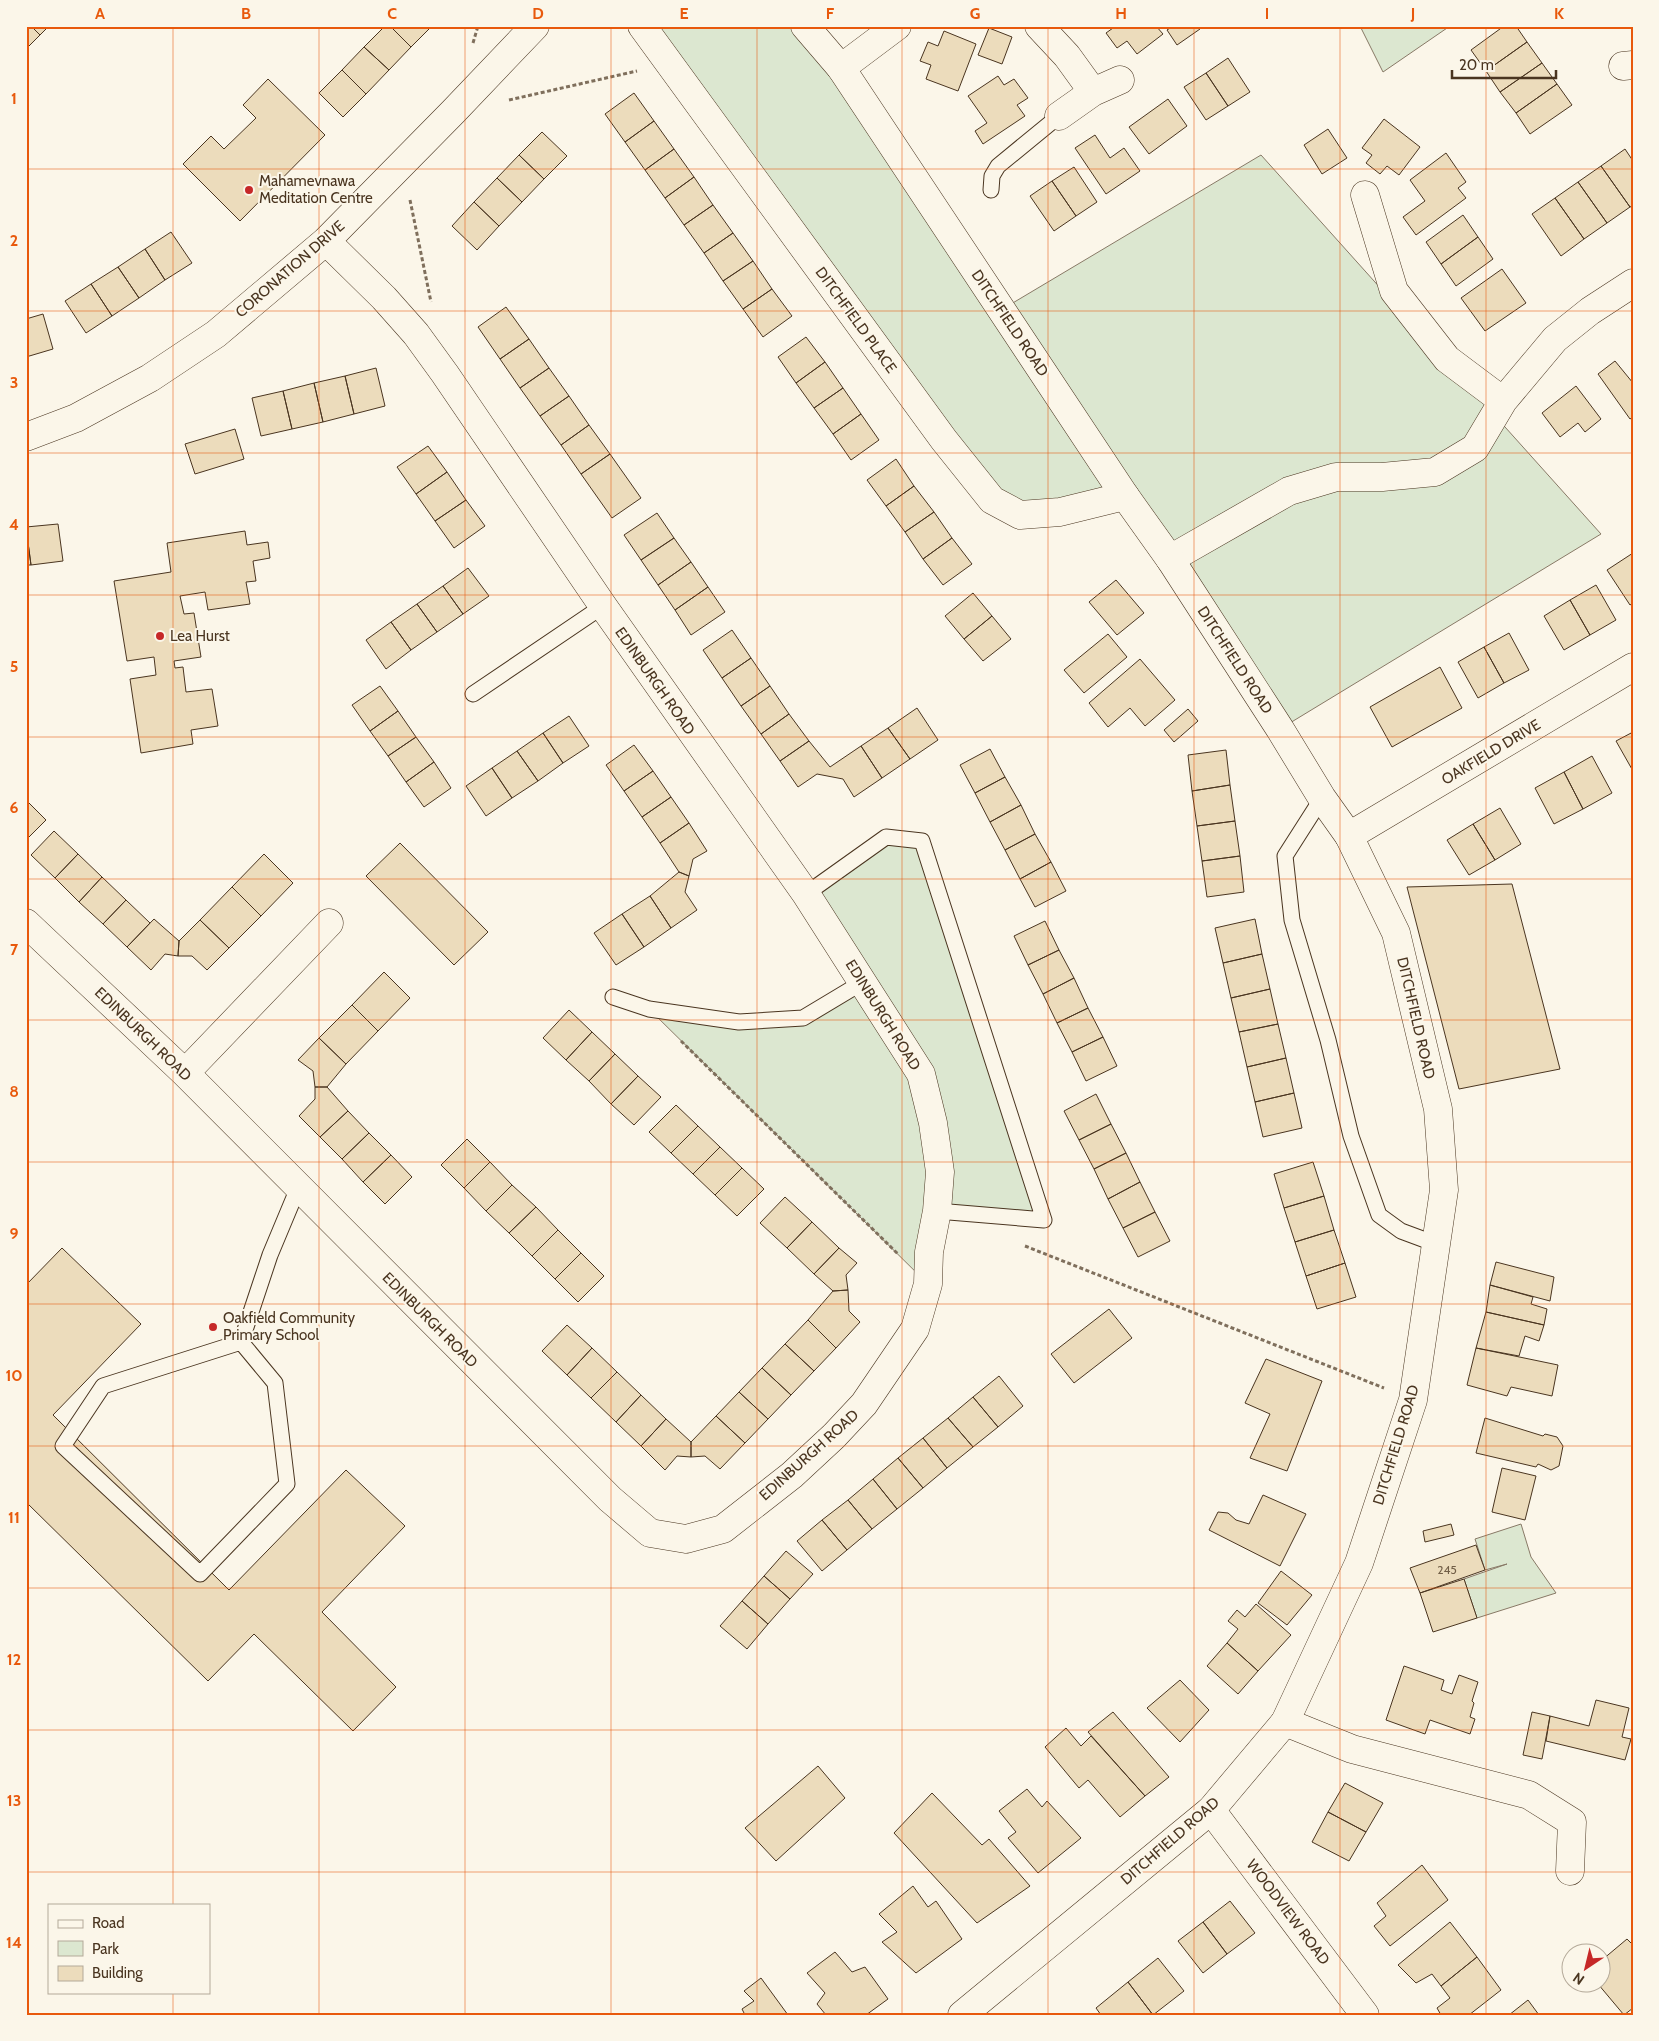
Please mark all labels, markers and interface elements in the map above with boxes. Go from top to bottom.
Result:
text: A [95,4,105,23]
text: B [241,4,251,23]
text: C [387,4,397,23]
text: D [532,4,544,23]
text: E [679,4,689,23]
text: F [826,4,835,23]
text: G [970,4,980,23]
text: H [1115,4,1127,23]
text: I [1265,4,1269,23]
text: J [1410,4,1415,23]
text: K [1554,4,1564,23]
scale bar [1452,48,1555,80]
text: 20 m [1459,56,1494,74]
text: 1 [11,89,17,108]
place label: Mahamevnawa Meditation Centre [259,172,373,207]
marker: Mahamevnawa Meditation Centre [243,184,255,196]
street label: CORONATION DRIVE [232,217,348,321]
text: 2 [10,231,18,250]
street label: DITCHFIELD PLACE [811,263,901,377]
street label: DITCHFIELD ROAD [968,266,1052,380]
text: 3 [10,373,18,392]
text: 4 [9,515,19,534]
street label: DITCHFIELD ROAD [1194,603,1277,717]
street label: EDINBURGH ROAD [611,624,699,738]
place label: Lea Hurst [170,627,230,645]
marker: Lea Hurst [154,630,166,642]
text: 5 [10,657,18,676]
street label: OAKFIELD DRIVE [1438,715,1544,789]
text: 6 [10,798,19,817]
text: 7 [10,940,19,959]
street label: DITCHFIELD ROAD [1393,955,1439,1081]
street label: EDINBURGH ROAD [842,956,924,1074]
street label: EDINBURGH ROAD [91,983,195,1085]
text: 8 [9,1082,19,1101]
text: 9 [10,1224,19,1243]
street label: EDINBURGH ROAD [379,1269,481,1371]
place label: Oakfield Community Primary School [223,1309,355,1344]
marker: Oakfield Community Primary School [207,1321,219,1333]
text: 10 [5,1366,23,1385]
street label: DITCHFIELD ROAD [1369,1383,1423,1507]
street label: EDINBURGH ROAD [756,1406,862,1504]
text: 11 [8,1508,20,1527]
house number: 245 [1437,1562,1457,1577]
text: 12 [7,1650,21,1669]
text: 13 [7,1791,21,1810]
street label: DITCHFIELD ROAD [1117,1793,1223,1889]
street label: WOODVIEW ROAD [1242,1856,1334,1968]
legend [48,1904,210,1994]
text: Road [92,1914,125,1932]
text: 14 [6,1933,22,1952]
text: Park [92,1940,119,1958]
north arrow [1562,1944,1612,1994]
text: Building [92,1964,143,1982]
text: N [1569,1968,1588,1989]

